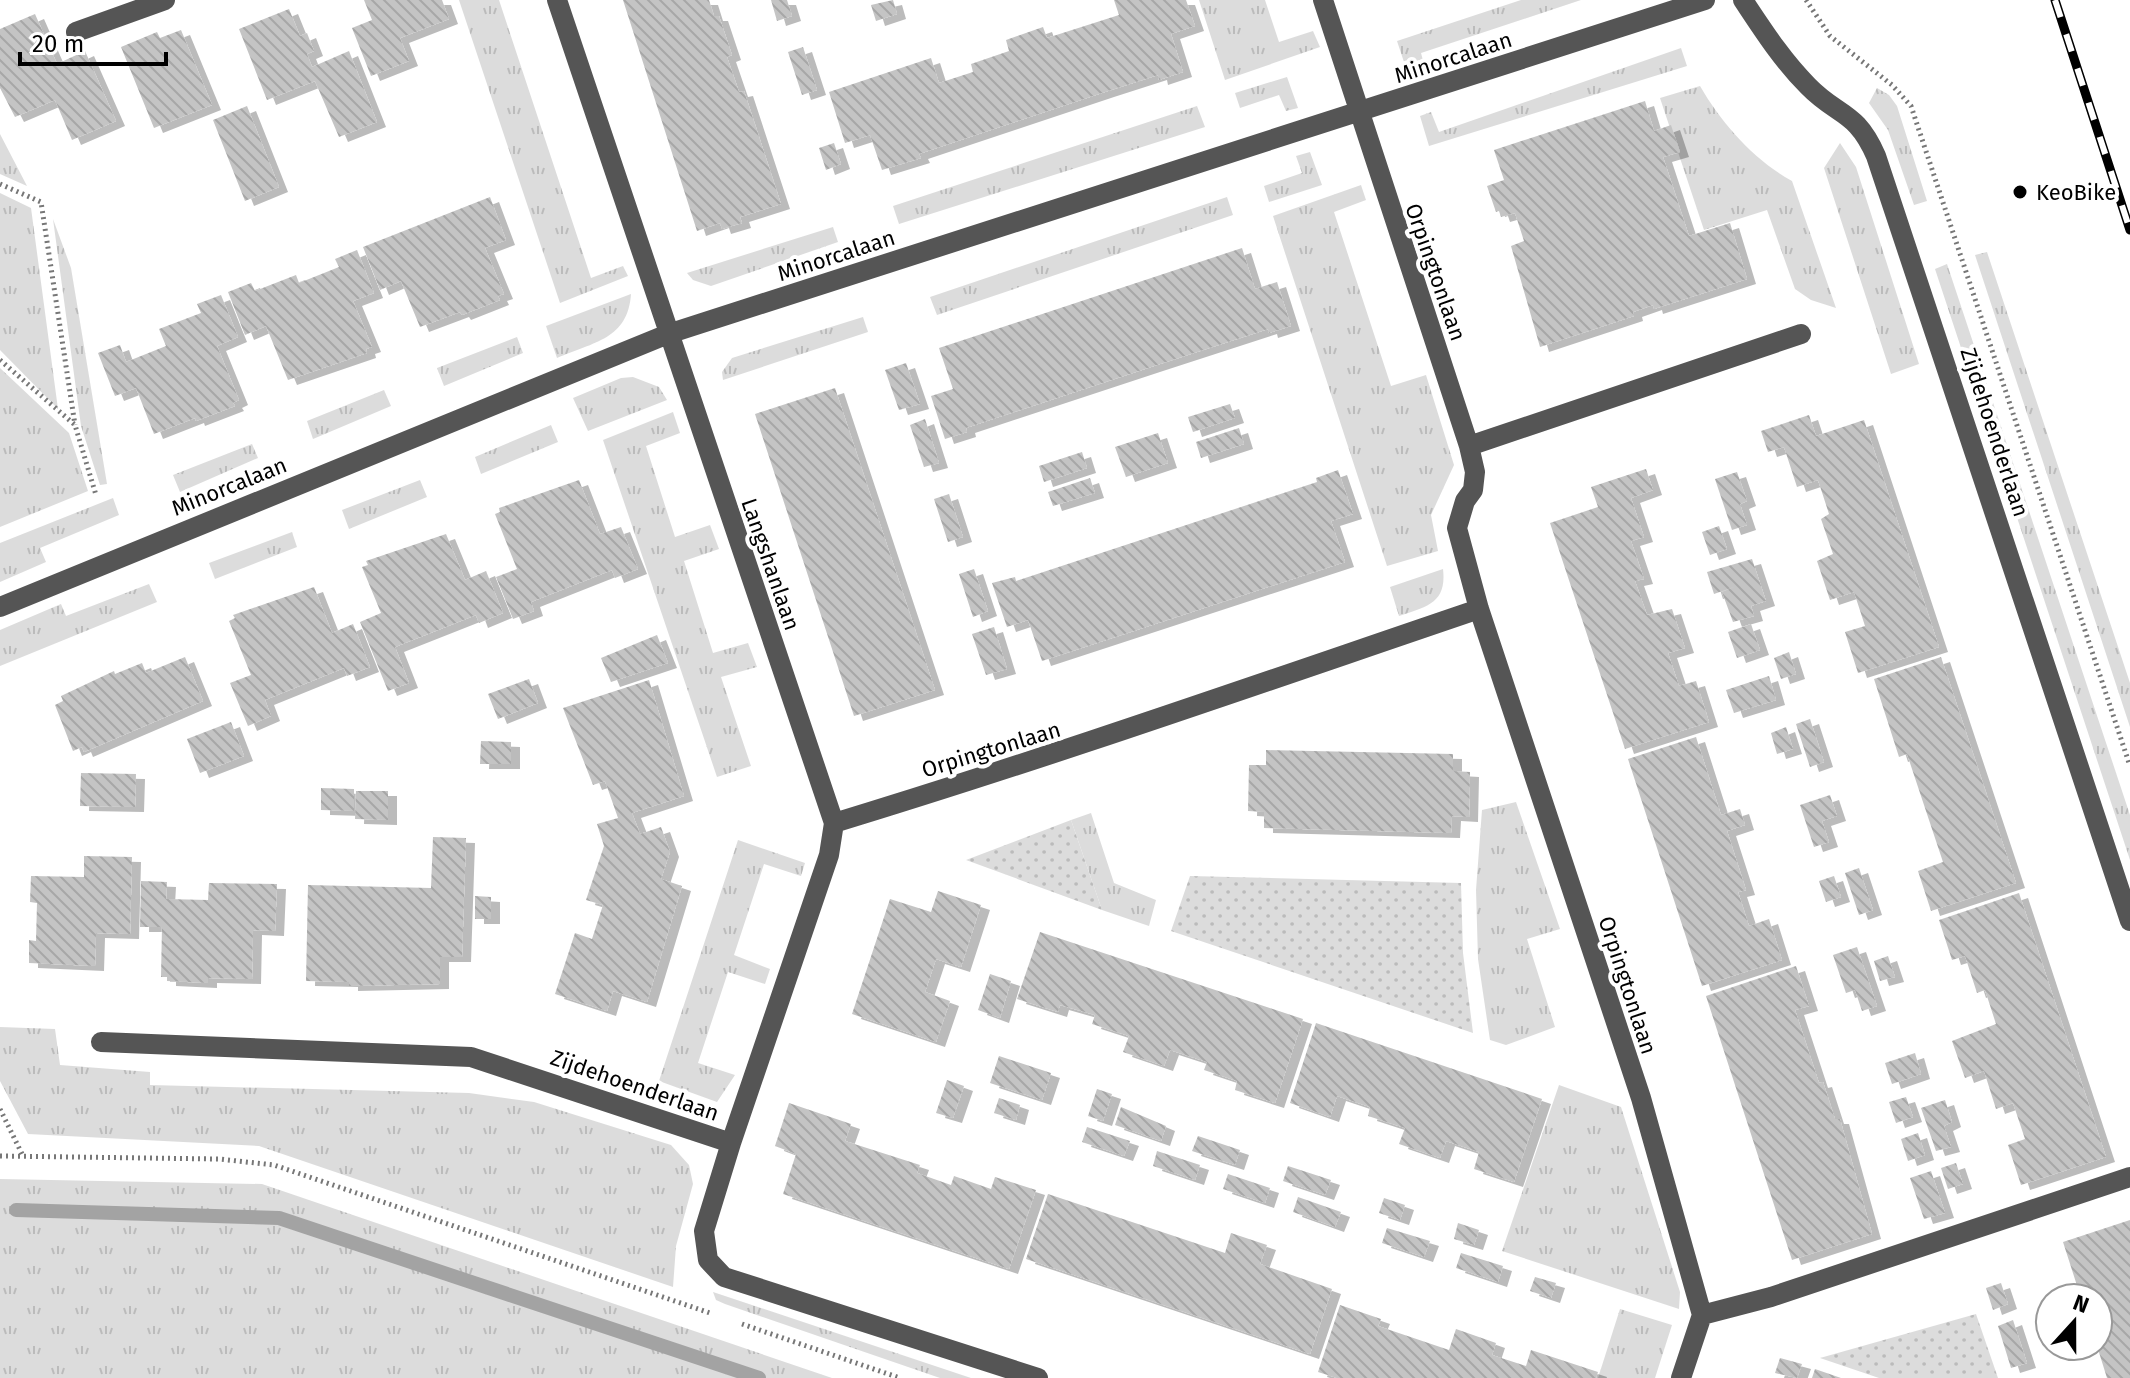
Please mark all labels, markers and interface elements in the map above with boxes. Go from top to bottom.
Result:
scale bar [20,16,166,66]
street label: Minorcalaan [1391,26,1515,89]
text: 20 m [32,30,84,58]
place label: KeoBike [2036,179,2116,206]
marker: KeoBike [2011,183,2029,201]
street label: Orpingtonlaan [1399,200,1472,345]
street label: Minorcalaan [774,224,898,287]
street label: Zijdehoenderlaan [1954,344,2035,520]
street label: Minorcalaan [168,451,291,522]
street label: Langshanlaan [735,495,806,634]
street label: Orpingtonlaan [918,716,1064,783]
street label: Orpingtonlaan [1592,913,1663,1058]
street label: Zijdehoenderlaan [547,1044,723,1127]
north arrow [2034,1282,2114,1362]
text: N [2069,1289,2093,1319]

